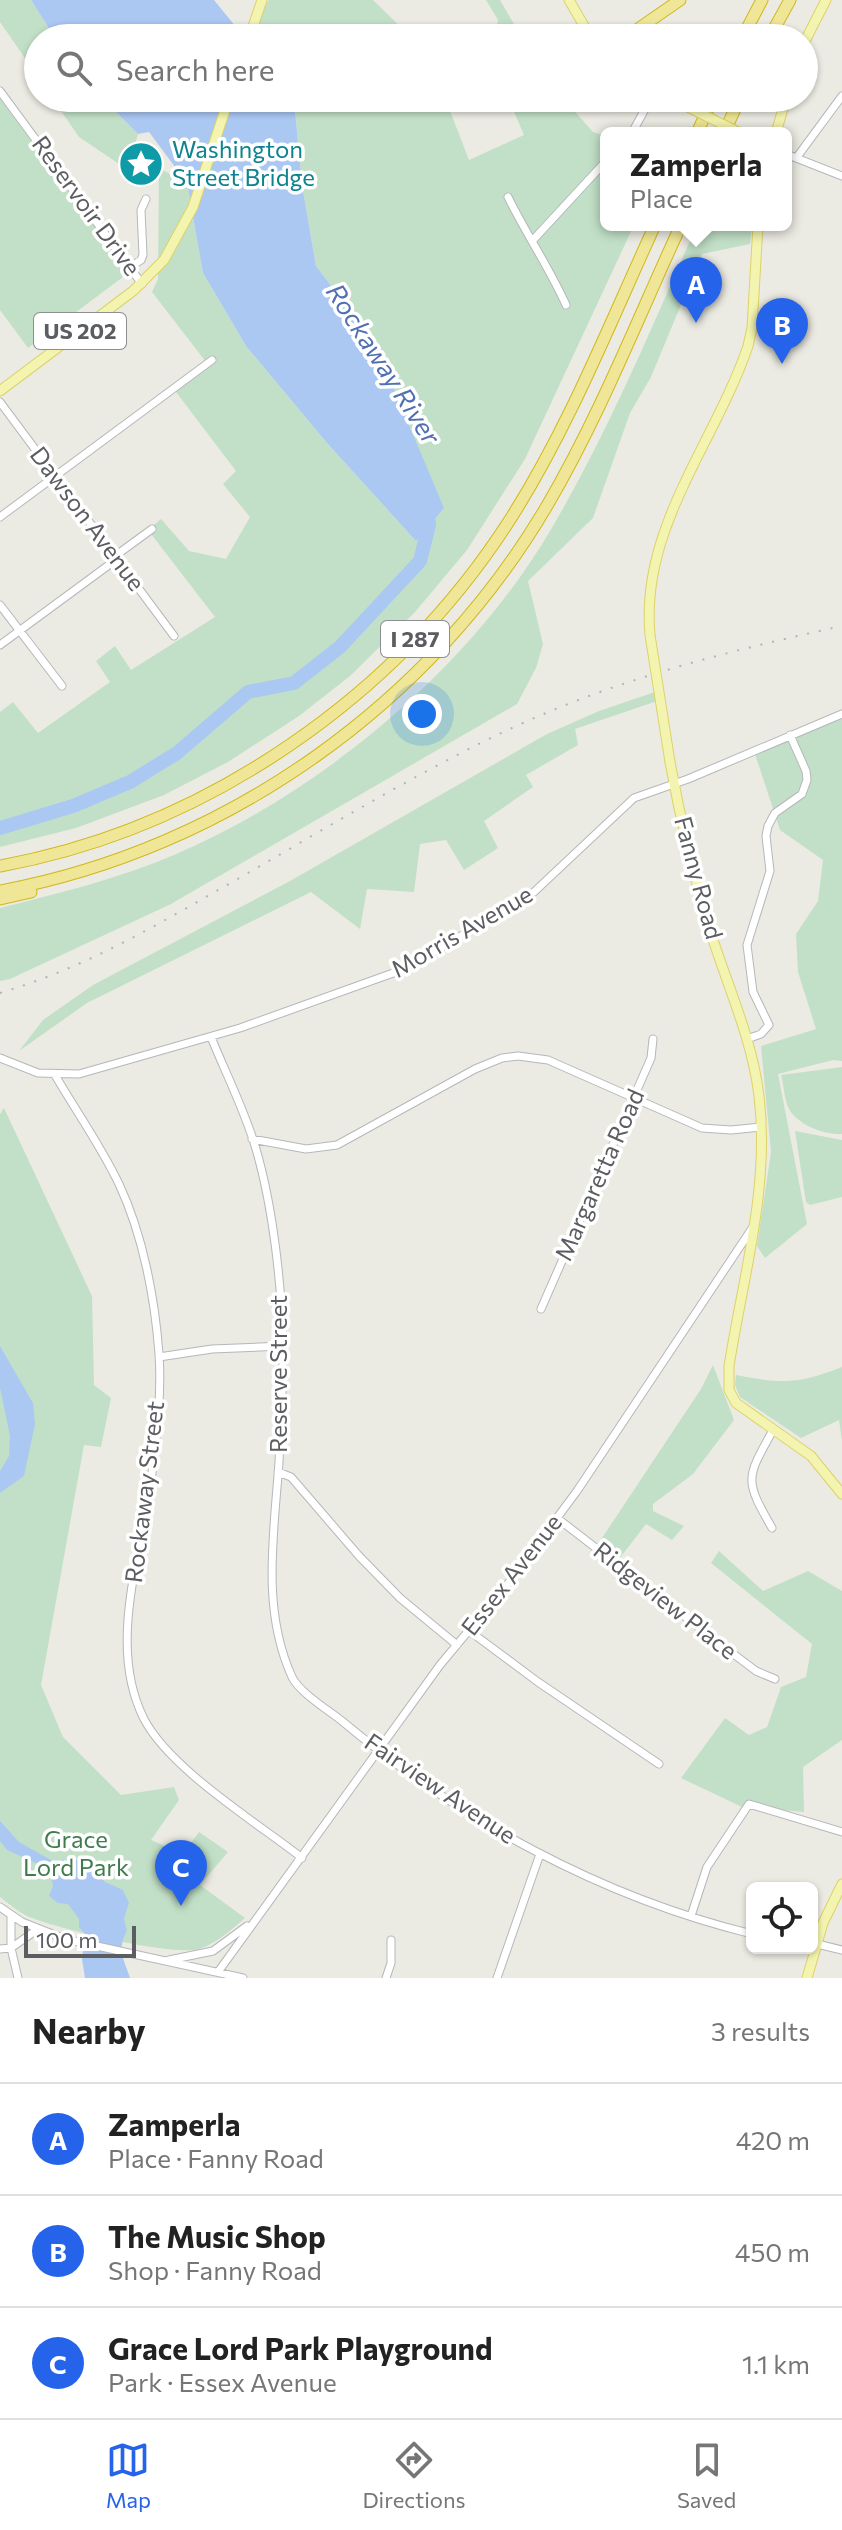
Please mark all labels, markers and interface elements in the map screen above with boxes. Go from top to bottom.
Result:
search box [24,24,818,112]
icon: search [52,46,96,90]
text: Search here [116,50,275,87]
popup [600,127,792,231]
street label: Reservoir Drive [27,130,148,281]
place label: Washington Street Bridge [172,134,315,191]
place icon: Washington Street Bridge [117,140,165,188]
text: Zamperla [630,145,762,182]
text: Place [630,182,693,213]
pin: A [670,257,722,323]
water label: Rockaway River [321,277,449,451]
pin: B [756,298,808,364]
road number: US 202 [34,313,126,349]
street label: Dawson Avenue [25,440,152,596]
road number: I 287 [381,621,449,657]
your location [402,694,442,734]
street label: Fanny Road [669,813,730,942]
street label: Morris Avenue [386,879,537,983]
street label: Margaretta Road [548,1084,649,1265]
street label: Reserve Street [263,1295,292,1453]
street label: Rockaway Street [118,1399,169,1584]
street label: Essex Avenue [454,1508,567,1641]
street label: Ridgeview Place [588,1535,743,1665]
street label: Fairview Avenue [360,1726,522,1849]
park label: Grace Lord Park [23,1824,129,1881]
pin: C [155,1840,207,1906]
map controls [746,1882,818,1954]
button: locate [746,1882,818,1954]
scale bar [24,1922,136,1958]
text: 100 m [36,1926,98,1953]
text: Nearby [32,2009,146,2051]
text: 3 results [711,2015,810,2046]
text: Zamperla [108,2105,241,2142]
text: A [49,2124,67,2155]
text: 420 m [736,2124,810,2155]
text: Place · Fanny Road [108,2142,324,2173]
text: The Music Shop [108,2217,326,2254]
text: B [49,2236,67,2267]
text: 450 m [735,2236,810,2267]
text: Shop · Fanny Road [108,2254,322,2285]
text: Grace Lord Park Playground [108,2329,492,2366]
text: C [49,2348,67,2379]
text: 1.1 km [742,2348,810,2379]
text: Park · Essex Avenue [108,2366,337,2397]
tab: Map [106,2438,151,2513]
tab: Directions [362,2438,466,2513]
tab: Saved [677,2438,736,2513]

